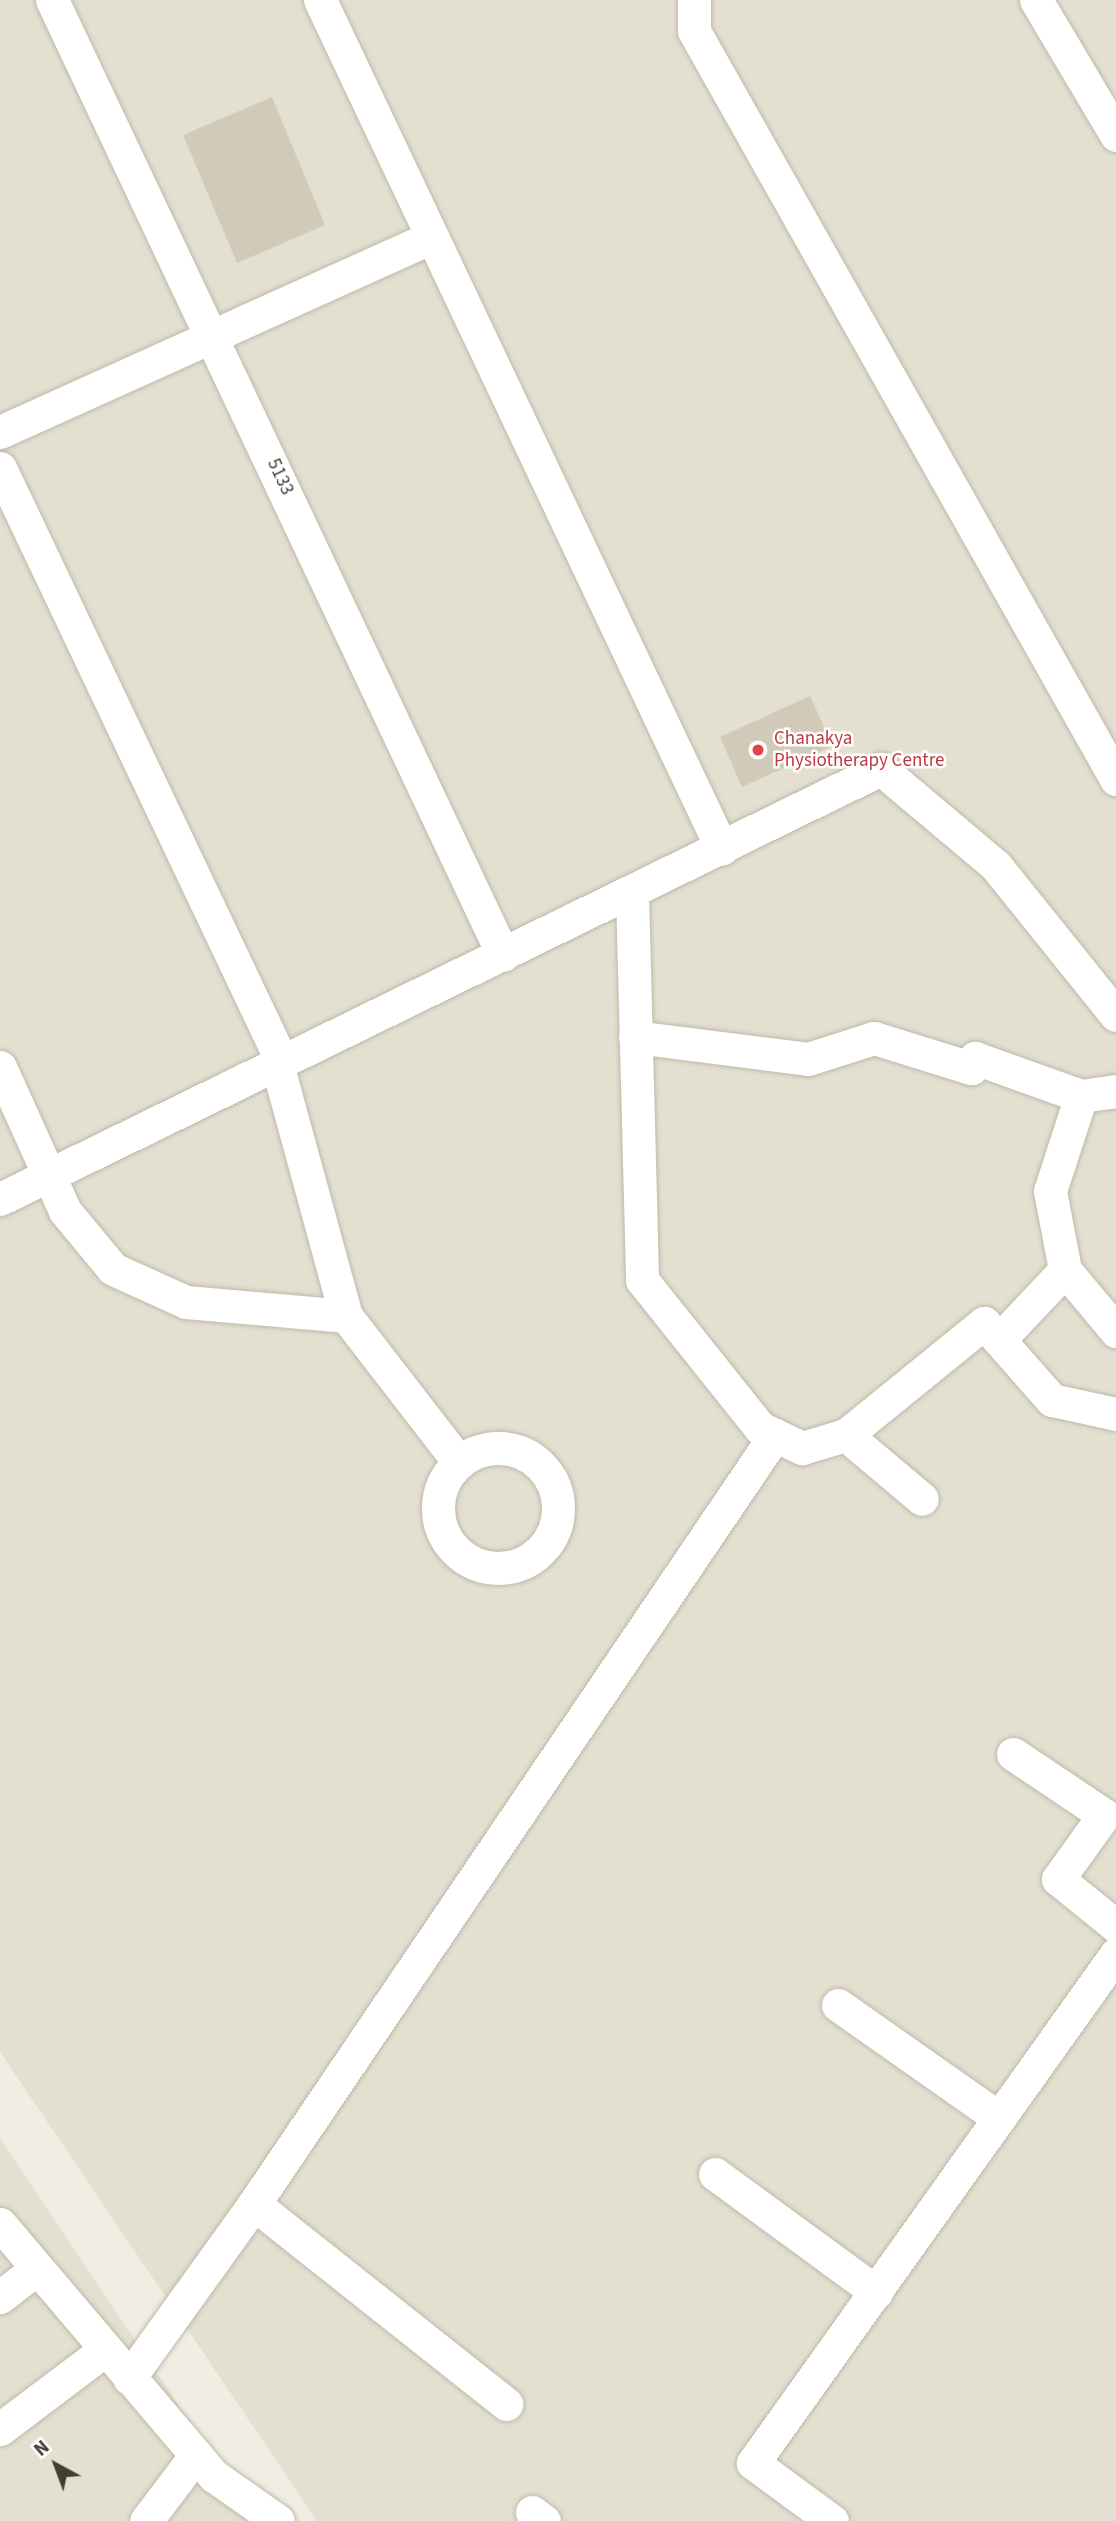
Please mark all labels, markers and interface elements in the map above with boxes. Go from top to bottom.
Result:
street label: 5133 [262,455,298,499]
place label: Chanakya Physiotherapy Centre [774,728,945,772]
marker: Chanakya Physiotherapy Centre [748,740,768,760]
north arrow [21,2430,91,2500]
text: N [28,2434,56,2463]

